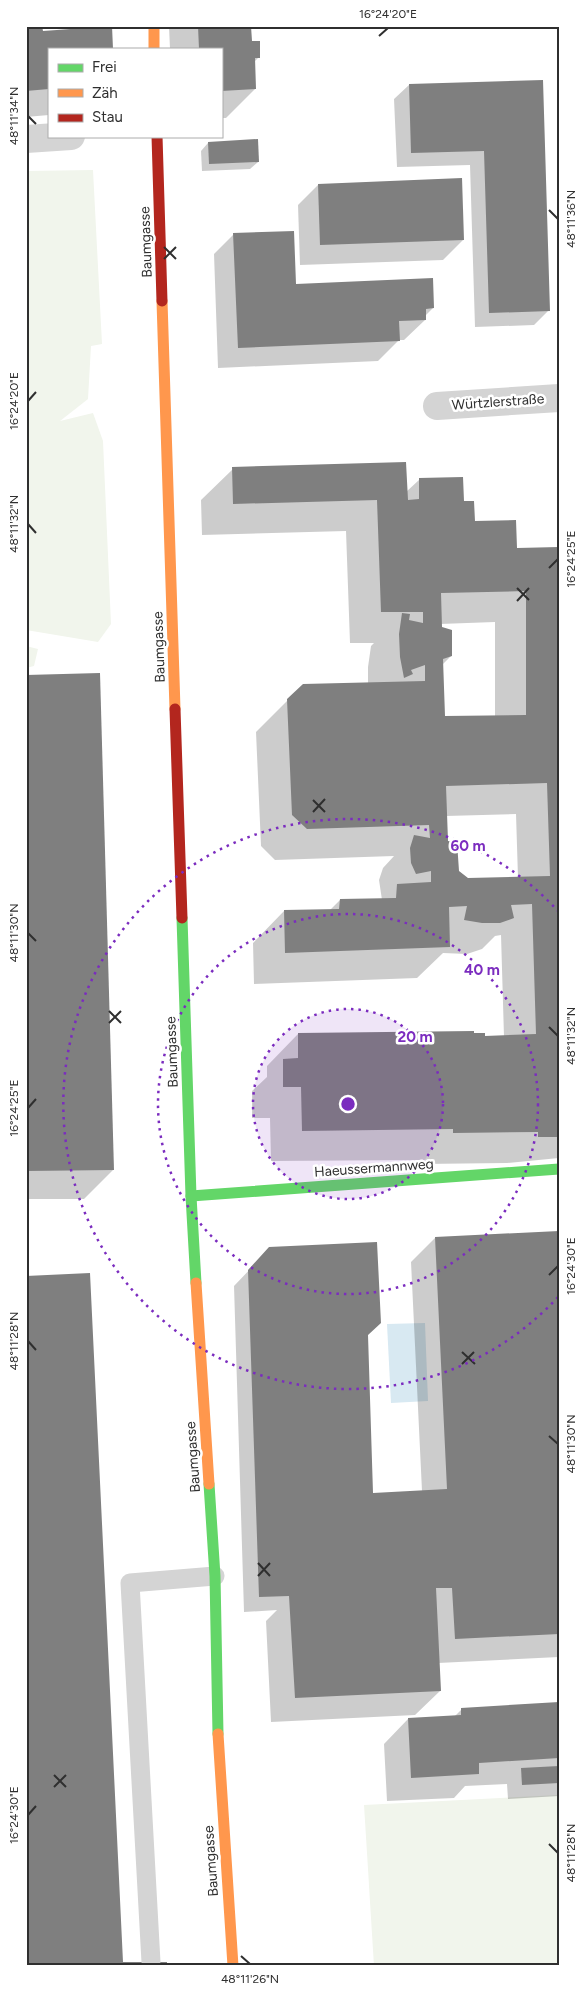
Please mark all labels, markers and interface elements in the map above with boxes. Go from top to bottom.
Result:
text: 16°24'20"E [359,7,417,21]
legend [48,48,222,138]
text: Frei [92,58,117,76]
text: Zäh [92,84,118,102]
text: 48°11'34"N [7,87,21,145]
text: Stau [92,108,123,126]
text: 48°11'36"N [564,190,578,248]
street label: Baumgasse [136,206,156,278]
text: 16°24'20"E [7,372,21,430]
street label: Würtzlerstraße [451,390,545,414]
text: 48°11'32"N [7,495,21,553]
text: 16°24'25"E [564,530,578,588]
street label: Baumgasse [149,611,169,683]
text: 60 m [450,837,486,855]
text: 48°11'30"N [7,904,21,962]
text: 40 m [464,961,500,979]
text: 48°11'32"N [564,1007,578,1065]
street label: Baumgasse [162,1016,182,1088]
text: 20 m [397,1028,433,1046]
text: 16°24'25"E [7,1079,21,1137]
centre of rings [339,1095,357,1113]
street label: Haeussermannweg [314,1155,434,1181]
text: 16°24'30"E [564,1237,578,1295]
text: 48°11'28"N [7,1312,21,1370]
text: 48°11'30"N [564,1415,578,1473]
street label: Baumgasse [182,1420,204,1493]
text: 16°24'30"E [7,1786,21,1844]
street label: Baumgasse [200,1824,222,1897]
text: 48°11'28"N [564,1824,578,1882]
text: 48°11'26"N [221,1972,279,1986]

